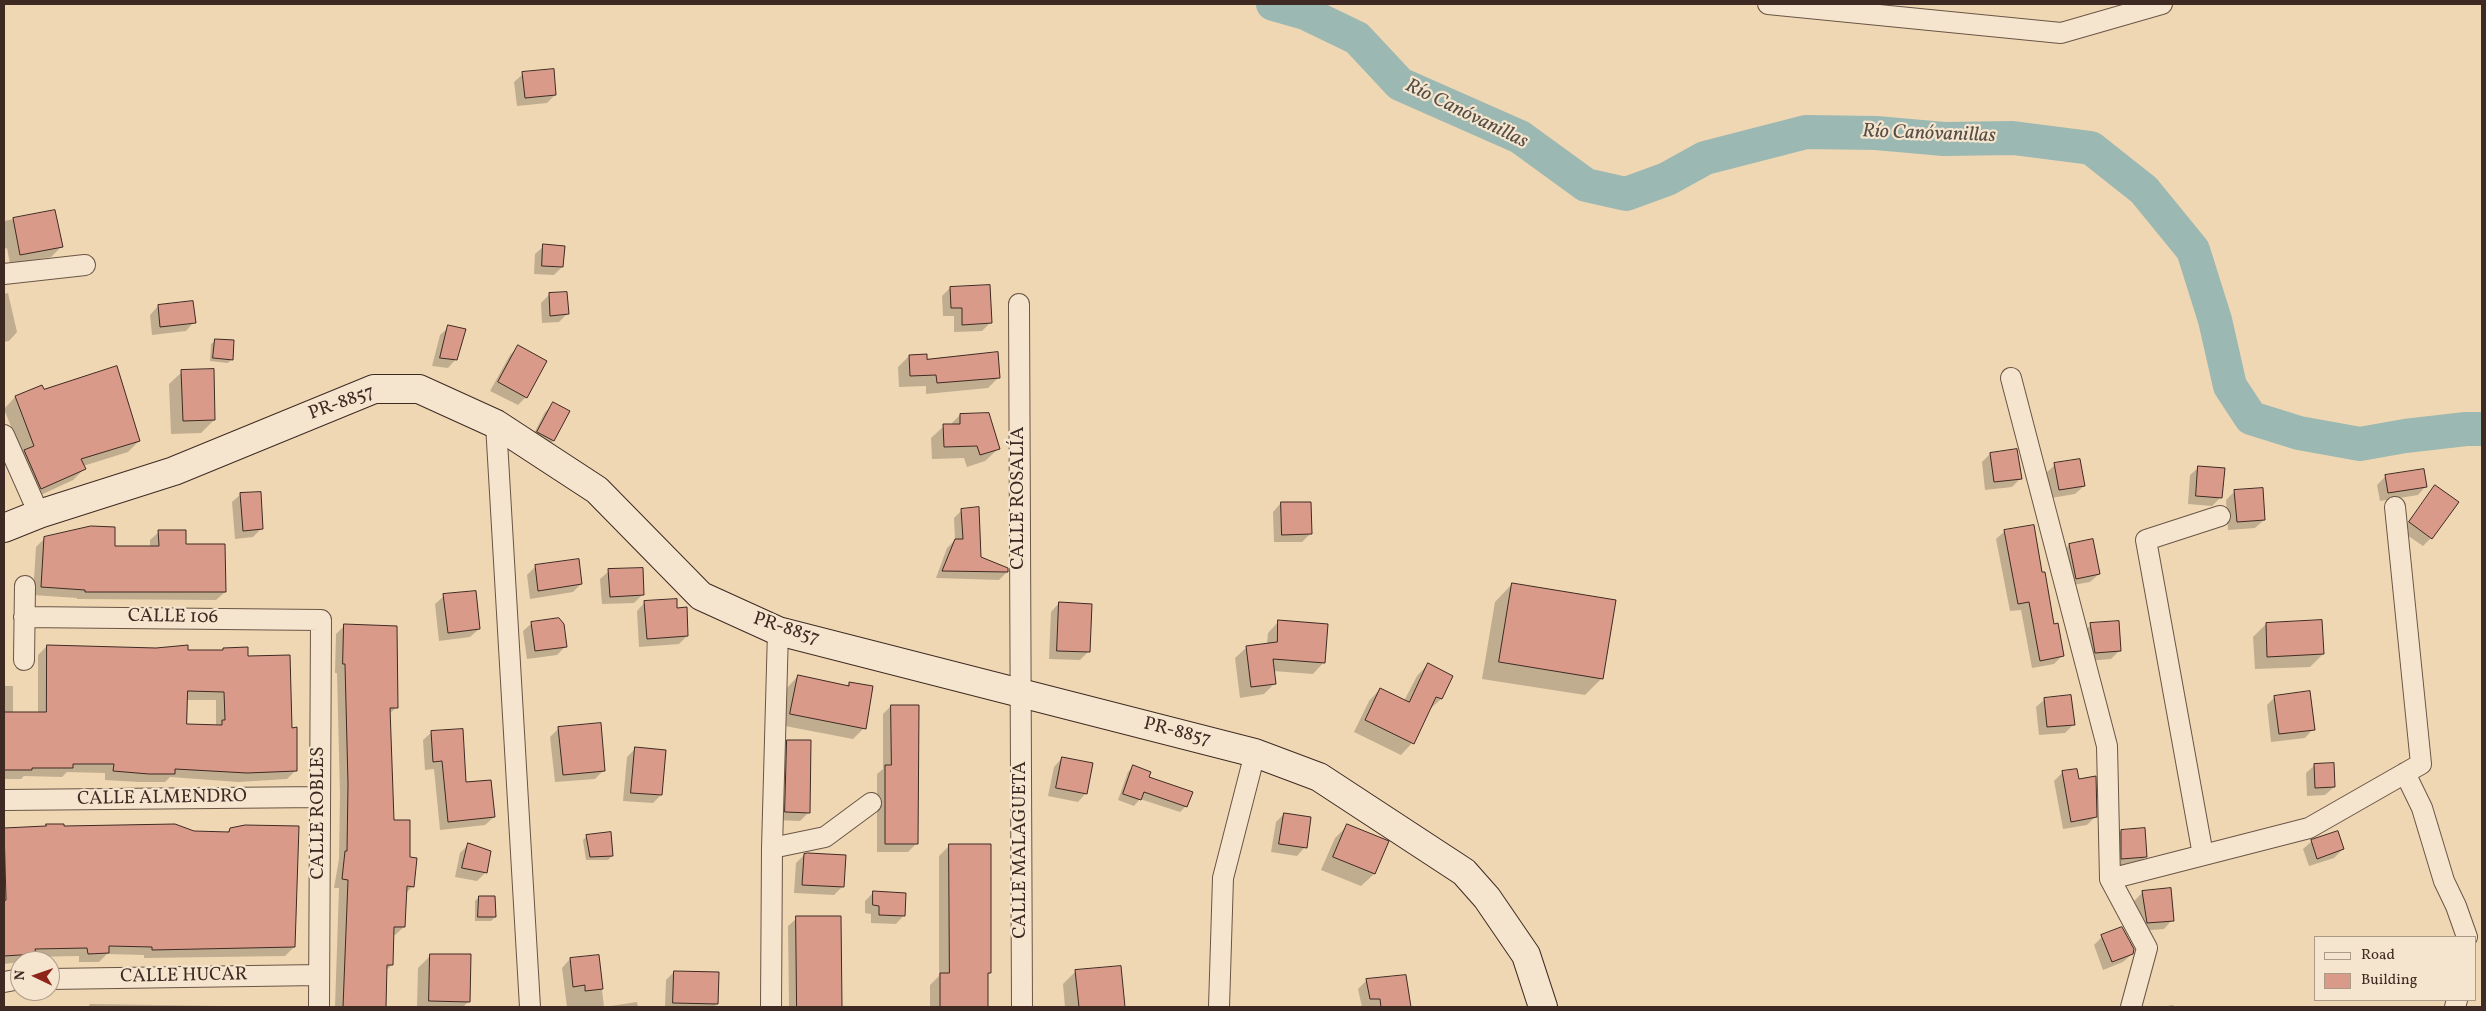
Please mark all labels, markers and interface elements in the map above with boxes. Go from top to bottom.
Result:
water label: Río Canóvanillas [1401,75,1531,155]
water label: Río Canóvanillas [1862,121,1996,149]
street label: PR-8857 [306,382,378,426]
street label: CALLE ROSALÍA [1009,426,1031,570]
street label: CALLE 106 [128,606,218,630]
street label: PR-8857 [750,609,822,651]
street label: PR-8857 [1141,714,1213,752]
street label: CALLE ROBLES [309,746,331,880]
street label: CALLE MALAGUETA [1011,761,1033,939]
street label: CALLE ALMENDRO [77,786,247,812]
legend [2314,936,2476,1001]
text: Road [2361,945,2395,966]
north arrow [10,951,60,1001]
street label: CALLE HUCAR [120,964,248,990]
text: N [11,970,30,981]
text: Building [2361,970,2417,991]

